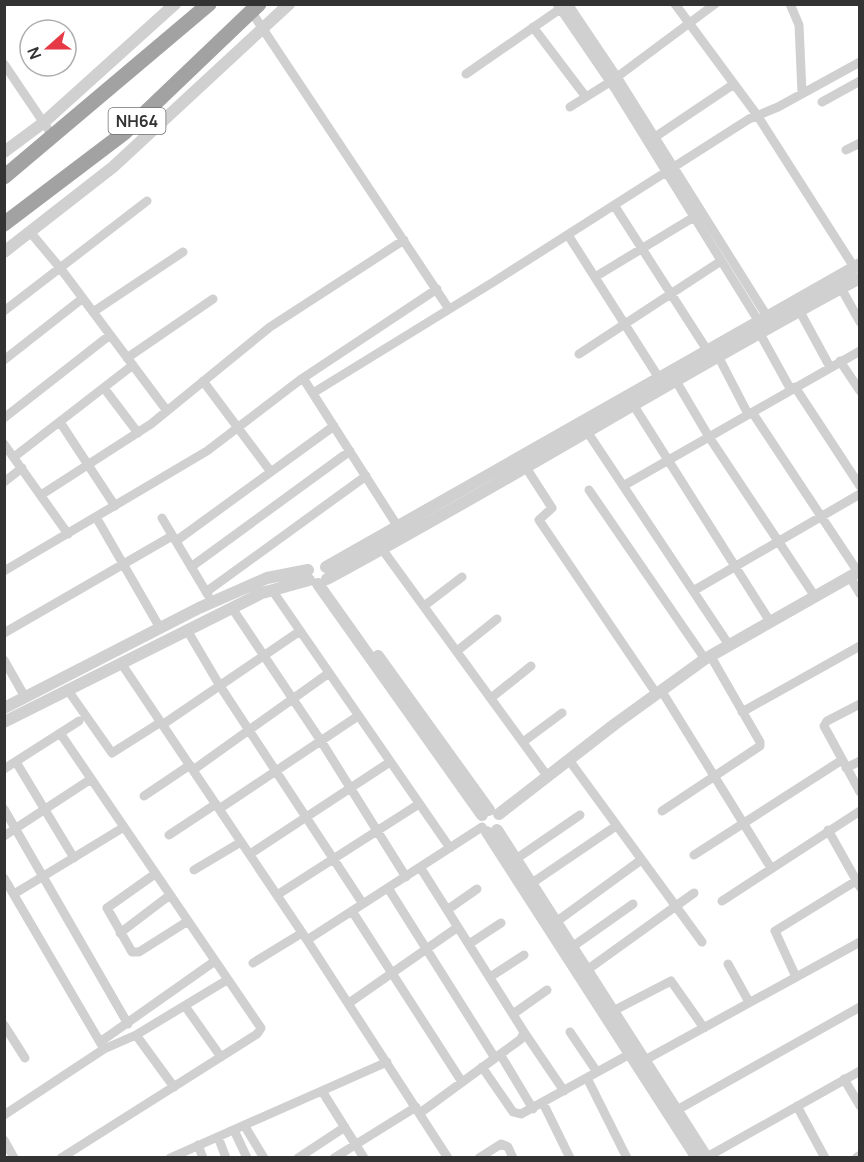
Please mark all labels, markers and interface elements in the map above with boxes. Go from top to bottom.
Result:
north arrow [18,18,78,78]
text: N [22,44,46,63]
road number: NH64 [108,108,166,134]

